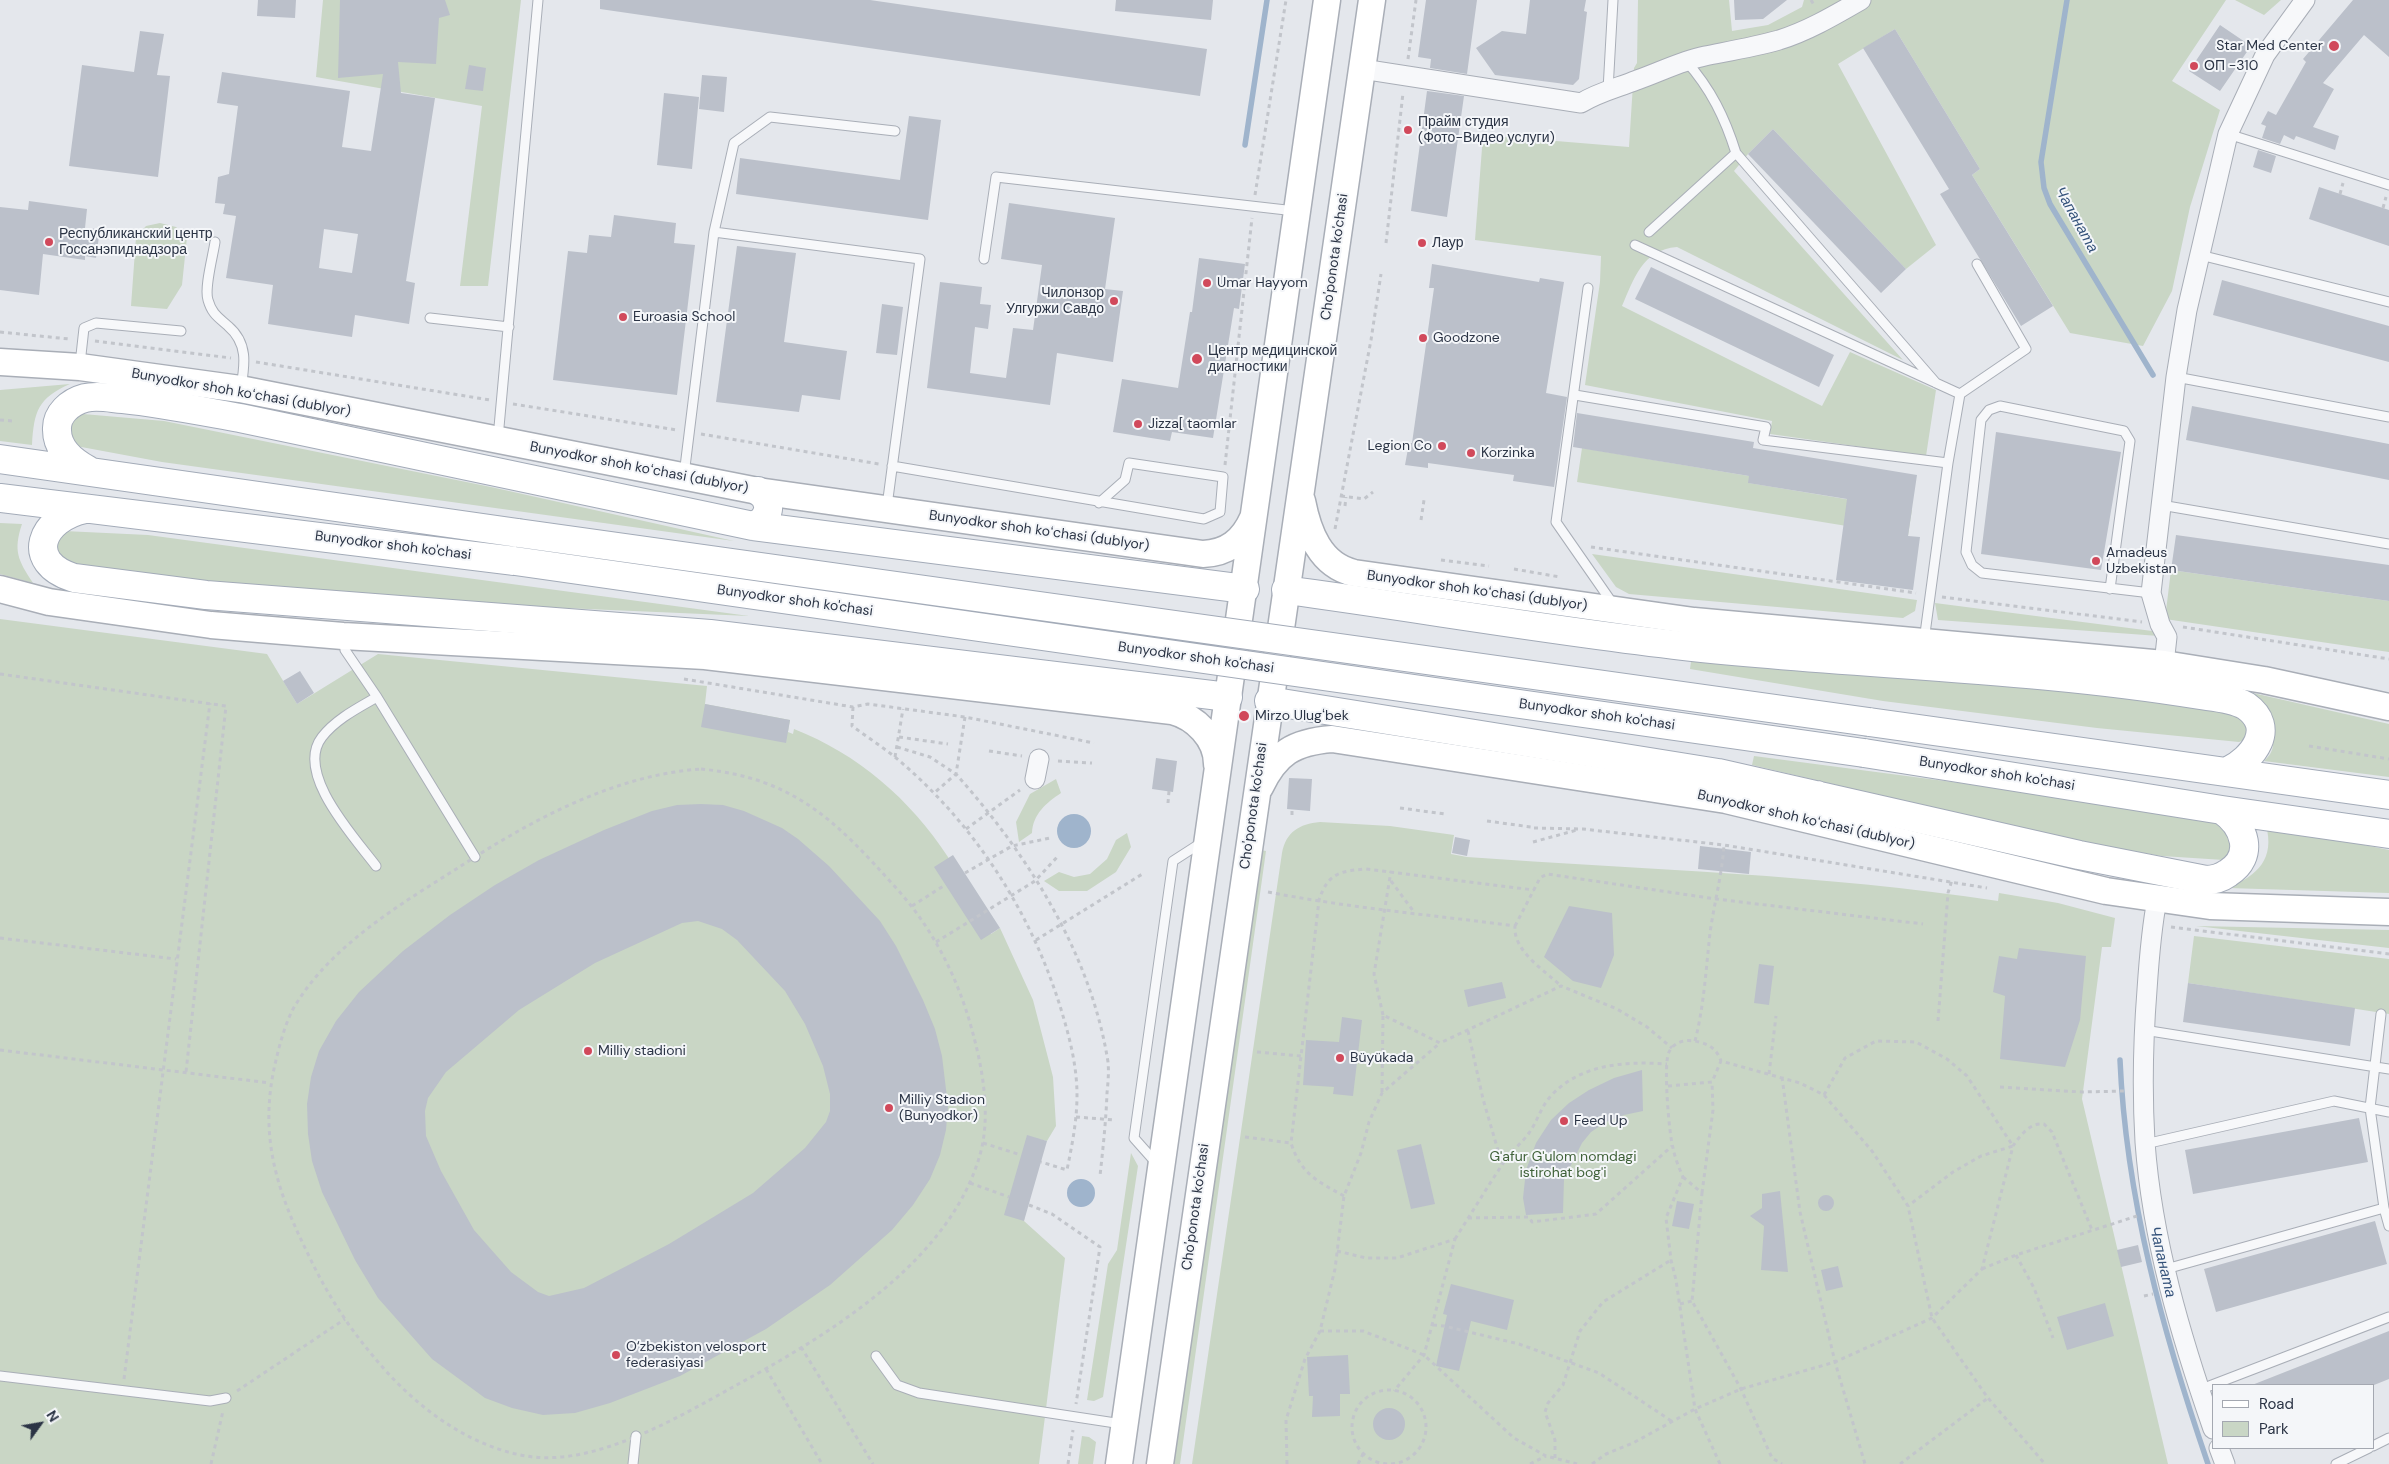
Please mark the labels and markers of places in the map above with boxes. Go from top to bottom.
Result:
place label: Star Med Center [2216,38,2323,54]
marker: Star Med Center [2327,39,2341,53]
place label: ОП -310 [2204,58,2258,74]
marker: ОП -310 [2188,60,2200,72]
place label: Прайм студия (Фото-Видео услуги) [1418,114,1555,146]
marker: Прайм студия (Фото-Видео услуги) [1402,124,1414,136]
place label: Республиканский центр Госсанэпиднадзора [59,226,213,258]
place label: Лаур [1432,235,1463,251]
marker: Республиканский центр Госсанэпиднадзора [43,236,55,248]
marker: Лаур [1416,237,1428,249]
place label: Umar Hayyom [1217,275,1308,291]
marker: Umar Hayyom [1201,277,1213,289]
place label: Чилонзор Улгуржи Савдо [1006,285,1104,318]
marker: Чилонзор Улгуржи Савдо [1108,295,1120,307]
place label: Euroasia School [633,309,735,325]
marker: Euroasia School [617,311,629,323]
place label: Goodzone [1433,330,1500,346]
marker: Goodzone [1417,332,1429,344]
place label: Центр медицинской диагностики [1208,343,1337,376]
marker: Центр медицинской диагностики [1190,352,1204,366]
place label: Jizza[ taomlar [1148,416,1237,432]
marker: Jizza[ taomlar [1132,418,1144,430]
place label: Legion Co [1367,438,1432,454]
marker: Legion Co [1436,440,1448,452]
place label: Korzinka [1481,445,1535,461]
marker: Korzinka [1465,447,1477,459]
place label: Amadeus Uzbekistan [2106,545,2177,578]
marker: Amadeus Uzbekistan [2090,555,2102,567]
place label: Mirzo Ulugʻbek [1255,708,1349,724]
marker: Mirzo Ulugʻbek [1237,709,1251,723]
place label: Milliy stadioni [598,1043,686,1059]
marker: Milliy stadioni [582,1045,594,1057]
place label: Büyükada [1350,1050,1413,1066]
marker: Büyükada [1334,1052,1346,1064]
place label: Milliy Stadion (Bunyodkor) [899,1092,985,1124]
marker: Milliy Stadion (Bunyodkor) [883,1102,895,1114]
place label: Feed Up [1574,1113,1628,1129]
marker: Feed Up [1558,1115,1570,1127]
place label: O‘zbekiston velosport federasiyasi [626,1339,767,1371]
marker: O‘zbekiston velosport federasiyasi [610,1349,622,1361]

